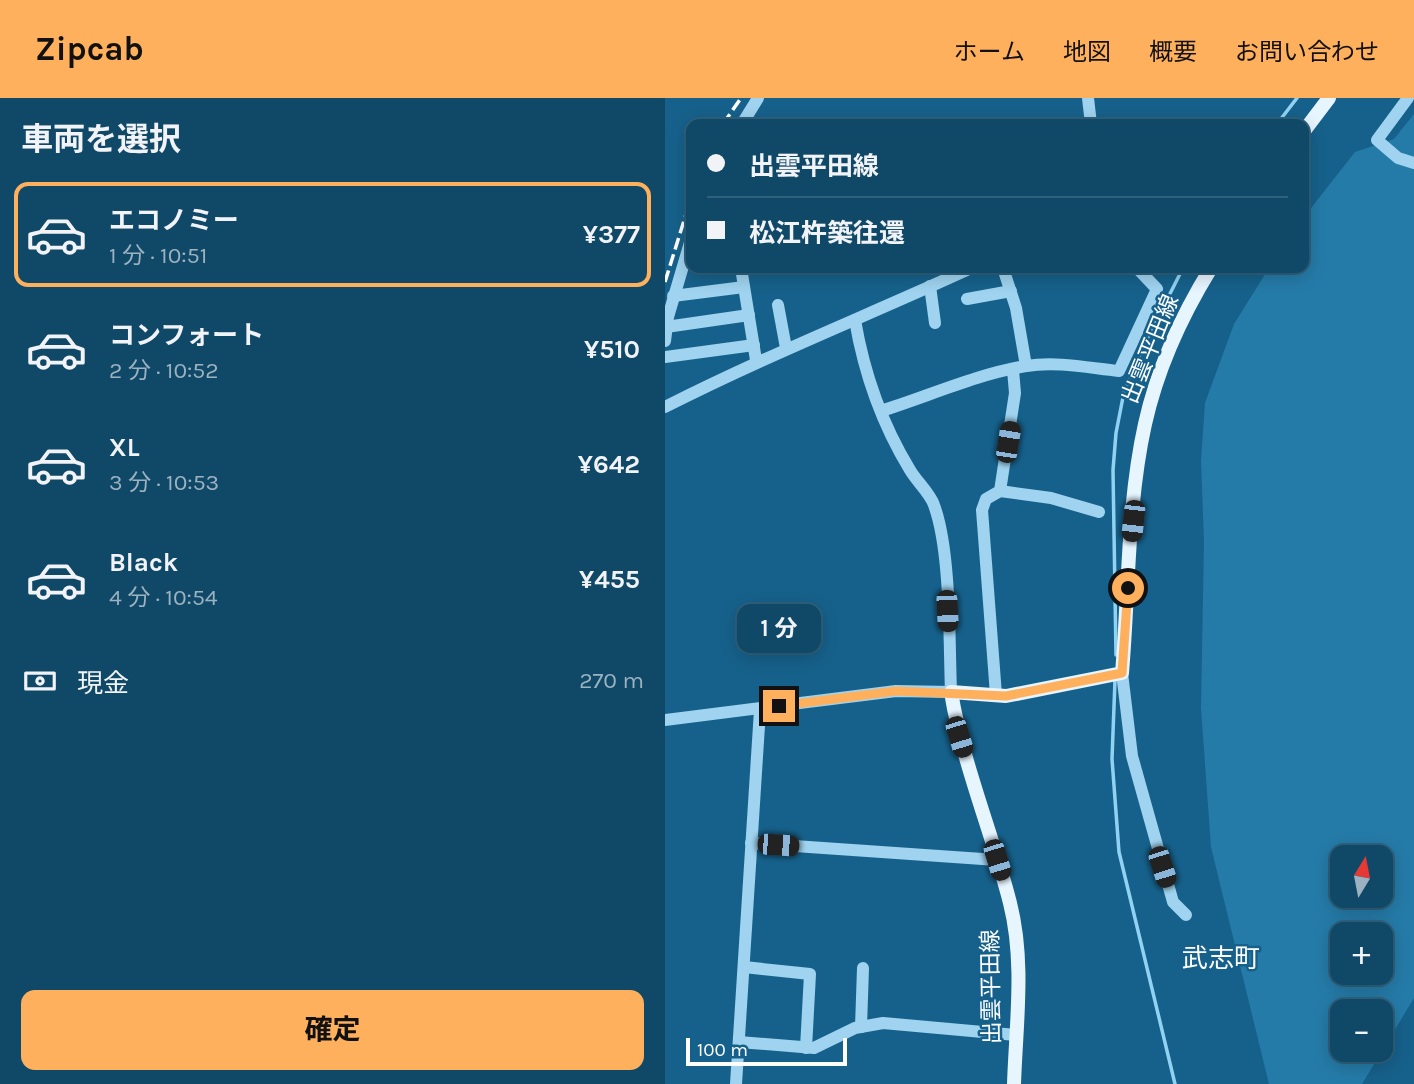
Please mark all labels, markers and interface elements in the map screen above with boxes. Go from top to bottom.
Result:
text: Zipcab [35,30,144,68]
text: ホーム [954,38,1025,66]
text: 地図 [1063,38,1111,66]
text: 概要 [1149,38,1197,66]
text: お問い合わせ [1235,38,1379,66]
text: 車両を選択 [21,121,181,158]
text: 出雲平田線 [749,151,879,182]
icon: car [25,203,88,266]
text: エコノミー [109,205,239,236]
text: 松江杵築往還 [749,218,905,249]
text: ¥377 [583,219,640,250]
text: 1 分 · 10:51 [109,242,207,269]
street label: 出雲平田線 [1116,291,1184,407]
icon: car [25,318,88,381]
text: コンフォート [109,320,264,351]
text: ¥510 [584,334,640,365]
text: 2 分 · 10:52 [109,357,219,384]
car [995,420,1022,464]
text: XL [109,432,140,463]
icon: car [25,433,88,496]
text: ¥642 [578,449,640,480]
text: 3 分 · 10:53 [109,469,219,496]
car [1121,499,1146,543]
text: Black [109,547,178,578]
icon: car [25,548,88,611]
text: ¥455 [579,564,640,595]
route start [1112,572,1144,604]
text: 4 分 · 10:54 [109,584,218,611]
car [936,589,959,633]
callout: 1 分 [737,604,821,654]
text: 1 分 [760,615,798,642]
icon: cash [21,662,59,700]
text: 270 m [579,667,644,694]
text: 現金 [77,668,129,699]
route end [763,690,795,722]
car [943,714,976,760]
car [757,833,800,857]
car [981,837,1014,883]
car [1146,844,1179,890]
north arrow [1330,845,1393,908]
map controls [1330,845,1393,1062]
button: + [1330,922,1393,985]
street label: 出雲平田線 [976,929,1006,1045]
district label: 武志町 [1182,943,1260,974]
button: 確定 [21,990,644,1070]
button: − [1330,999,1393,1062]
scale bar [686,1035,847,1067]
text: 100 m [697,1039,748,1061]

